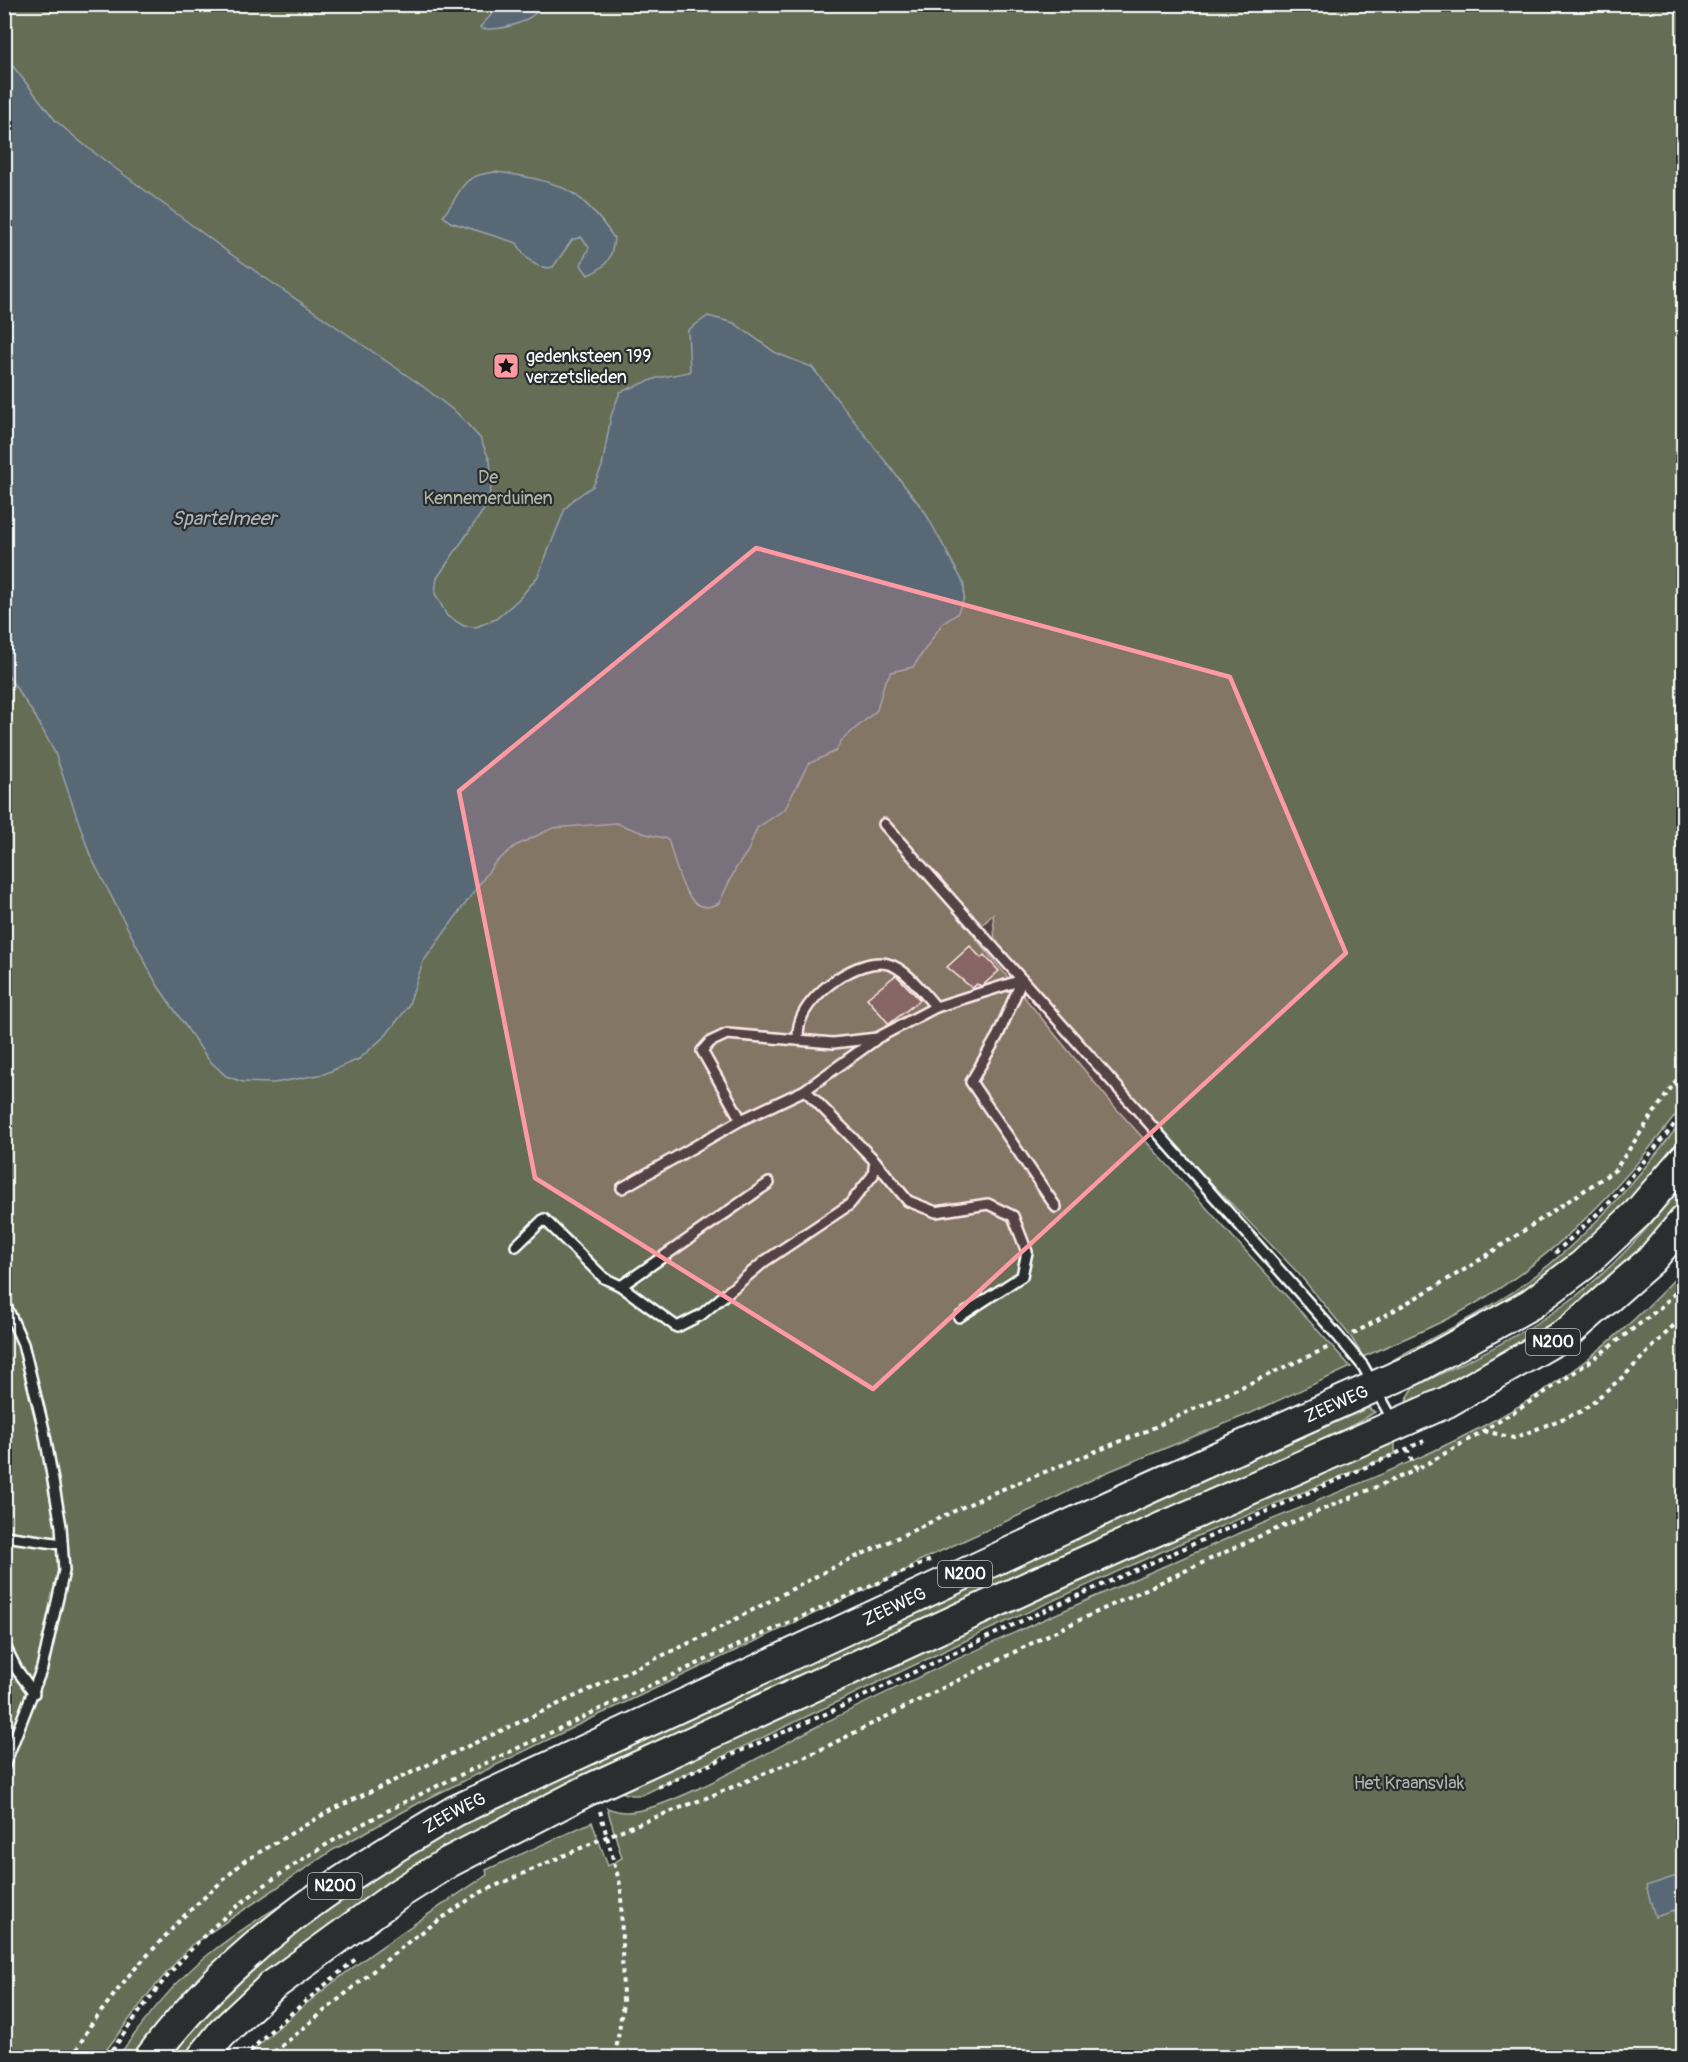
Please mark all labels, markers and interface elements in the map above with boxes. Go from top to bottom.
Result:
place label: gedenksteen 199 verzetslieden [525,345,652,389]
place icon: gedenksteen 199 verzetslieden [491,351,521,381]
park label: De Kennemerduinen [423,466,553,510]
water label: Spartelmeer [172,506,279,531]
road number: N200 [1526,1329,1580,1355]
street label: ZEEWEG [1301,1380,1372,1428]
road number: N200 [938,1561,992,1587]
street label: ZEEWEG [859,1582,930,1631]
park label: Het Kraansvlak [1354,1772,1465,1795]
street label: ZEEWEG [419,1787,489,1839]
road number: N200 [308,1873,362,1899]

